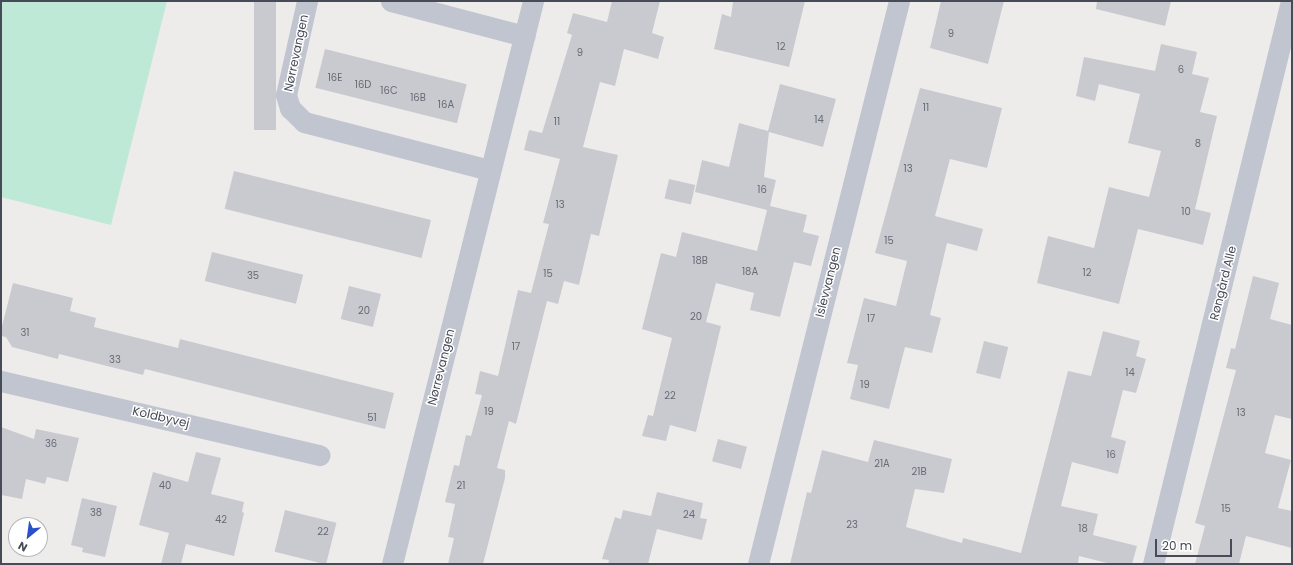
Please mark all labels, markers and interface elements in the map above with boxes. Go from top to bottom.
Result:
street label: Nørrevangen [281,13,311,93]
house number: 9 [948,28,954,40]
house number: 12 [777,41,785,53]
house number: 9 [577,47,583,59]
house number: 6 [1178,64,1184,76]
house number: 16E [328,72,342,84]
house number: 16D [355,79,371,91]
house number: 16C [380,85,398,97]
house number: 16B [410,92,426,104]
house number: 16A [438,99,454,111]
house number: 11 [923,102,929,114]
house number: 14 [814,114,824,126]
house number: 11 [554,116,560,128]
house number: 8 [1195,138,1201,150]
house number: 13 [903,163,913,175]
house number: 16 [757,184,767,196]
house number: 13 [555,199,565,211]
house number: 10 [1181,206,1191,218]
house number: 15 [884,235,894,247]
street label: Røngård Alle [1207,244,1239,322]
street label: Islevvangen [812,245,844,319]
house number: 18B [692,255,708,267]
house number: 18A [742,266,758,278]
house number: 12 [1083,267,1091,279]
house number: 15 [543,268,553,280]
house number: 35 [247,270,259,282]
house number: 20 [358,305,370,317]
house number: 20 [690,311,702,323]
house number: 17 [867,313,875,325]
house number: 31 [20,327,30,339]
street label: Nørrevangen [425,327,457,407]
house number: 17 [512,341,520,353]
house number: 33 [109,354,121,366]
house number: 14 [1125,367,1135,379]
house number: 19 [860,379,870,391]
house number: 22 [664,390,676,402]
street label: Koldbyvej [131,403,191,431]
house number: 19 [484,406,494,418]
house number: 13 [1236,407,1246,419]
house number: 51 [367,412,377,424]
house number: 36 [45,438,57,450]
house number: 16 [1106,449,1116,461]
house number: 21A [874,458,890,470]
house number: 21B [911,466,927,478]
house number: 40 [159,480,171,492]
house number: 21 [457,480,465,492]
house number: 15 [1221,503,1231,515]
house number: 38 [90,507,102,519]
house number: 24 [683,509,695,521]
house number: 42 [215,514,227,526]
north arrow [8,517,48,557]
house number: 23 [846,519,858,531]
house number: 18 [1078,523,1088,535]
house number: 22 [317,526,329,538]
scale bar [1157,531,1234,557]
text: 20 m [1162,537,1192,554]
text: N [15,538,30,556]

